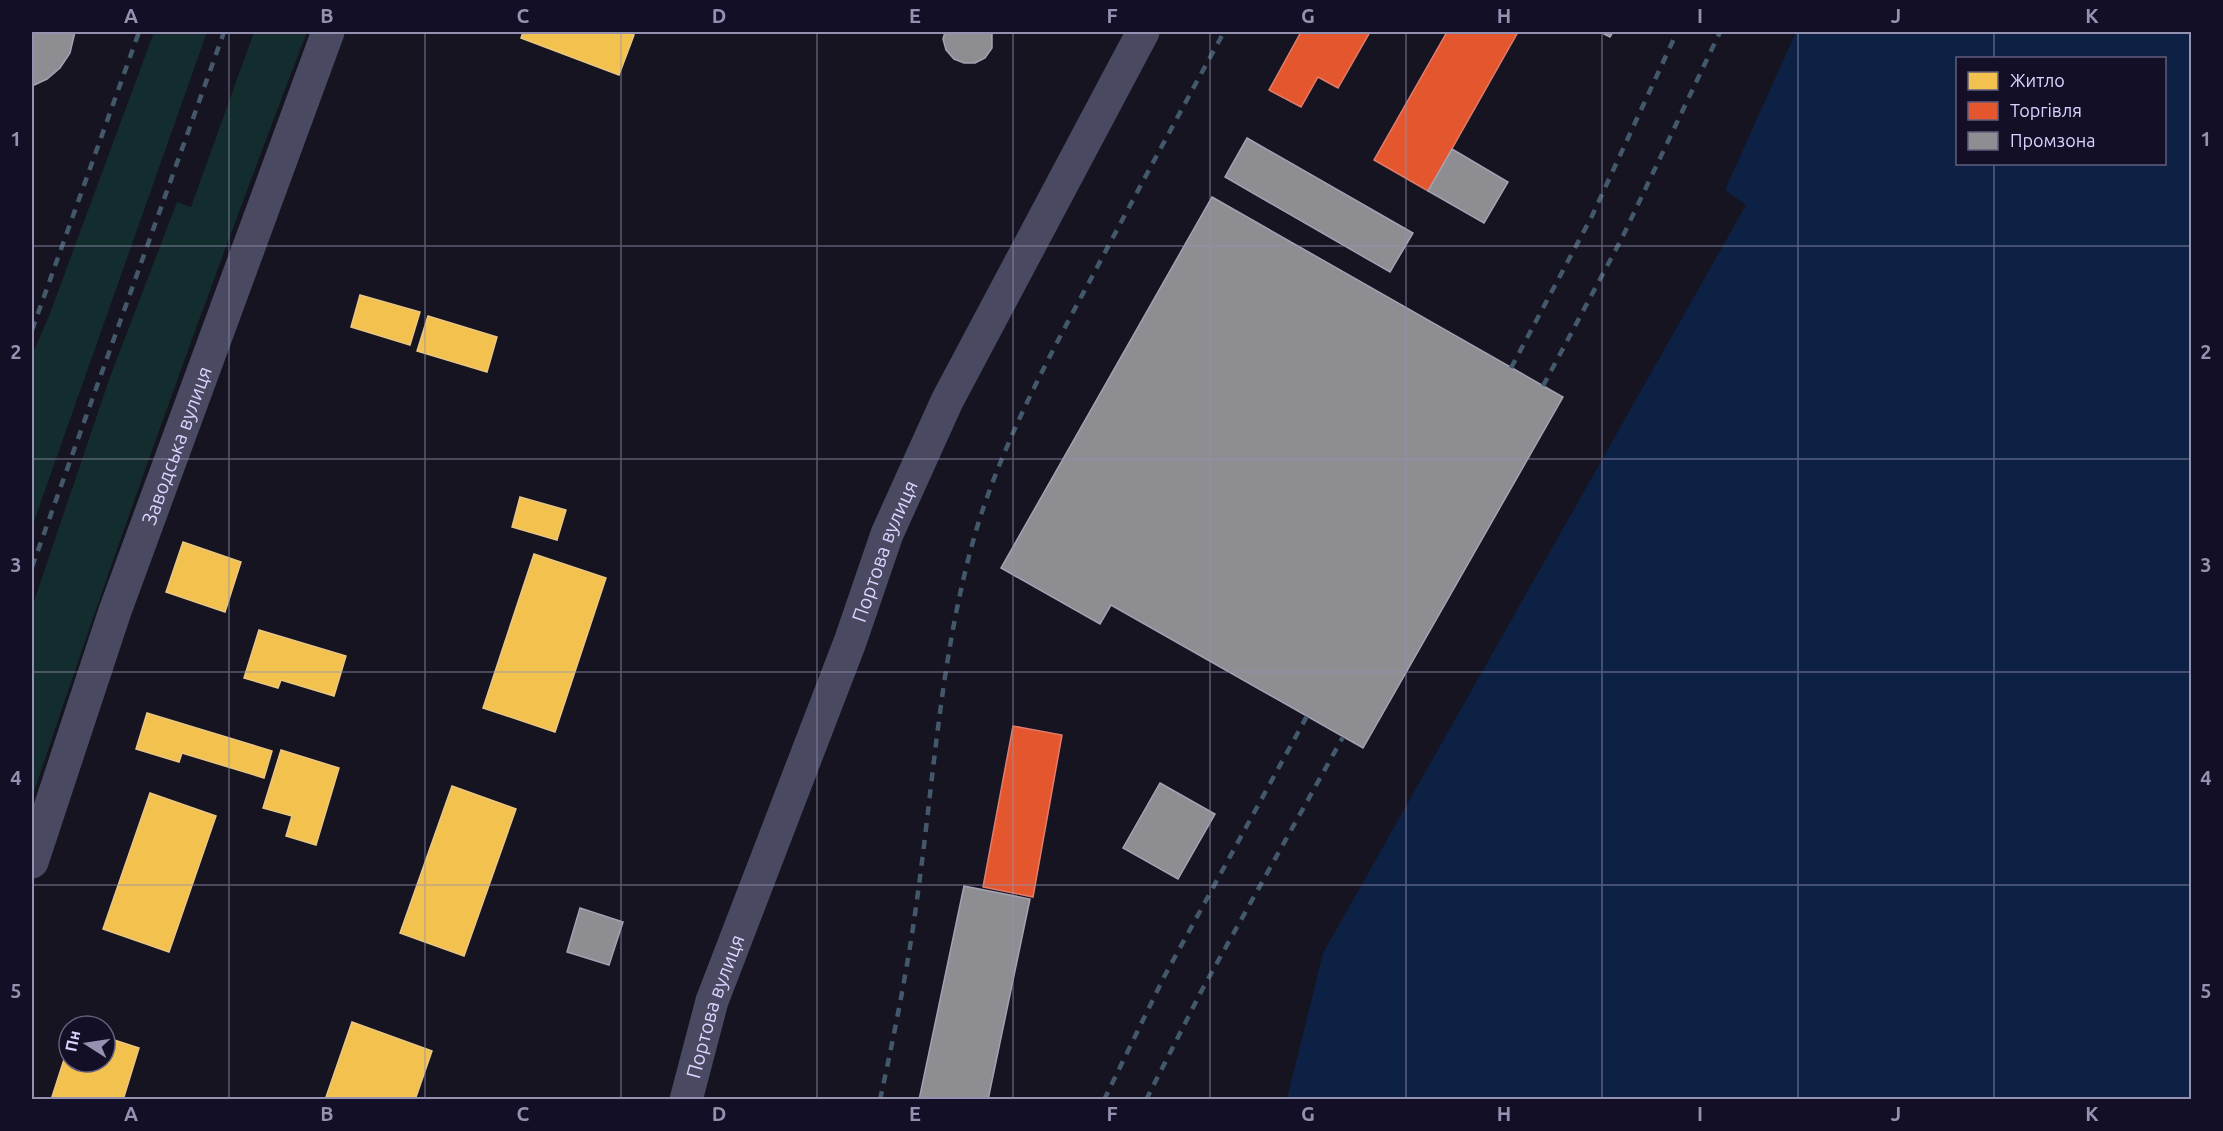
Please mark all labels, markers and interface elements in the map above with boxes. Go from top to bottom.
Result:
text: A [124,4,138,27]
text: B [320,4,334,27]
text: C [517,4,530,27]
text: D [712,4,726,27]
text: E [909,4,921,27]
text: F [1106,4,1118,27]
text: G [1301,4,1315,27]
text: H [1497,4,1511,27]
text: I [1697,4,1703,27]
text: J [1891,4,1901,27]
text: K [2085,4,2099,27]
legend [1956,57,2166,165]
text: Житло [2010,70,2065,90]
text: Торгівля [2010,100,2082,120]
text: 1 [10,127,22,150]
text: 1 [2200,127,2212,150]
text: Промзона [2010,130,2095,150]
text: 2 [10,340,22,363]
text: 2 [2200,340,2212,363]
street label: Заводська вулиця [136,363,216,528]
street label: Портова вулиця [846,477,921,625]
text: 3 [10,553,22,576]
text: 3 [2200,553,2212,576]
text: 4 [10,766,22,789]
text: 4 [2200,766,2212,789]
street label: Портова вулиця [681,931,748,1081]
text: 5 [10,979,22,1002]
text: 5 [2200,979,2212,1002]
north arrow [57,1014,117,1074]
text: Пн [61,1029,83,1053]
text: A [124,1102,138,1125]
text: B [320,1102,334,1125]
text: C [517,1102,530,1125]
text: D [712,1102,726,1125]
text: E [909,1102,921,1125]
text: F [1106,1102,1118,1125]
text: G [1301,1102,1315,1125]
text: H [1497,1102,1511,1125]
text: I [1697,1102,1703,1125]
text: J [1891,1102,1901,1125]
text: K [2085,1102,2099,1125]

